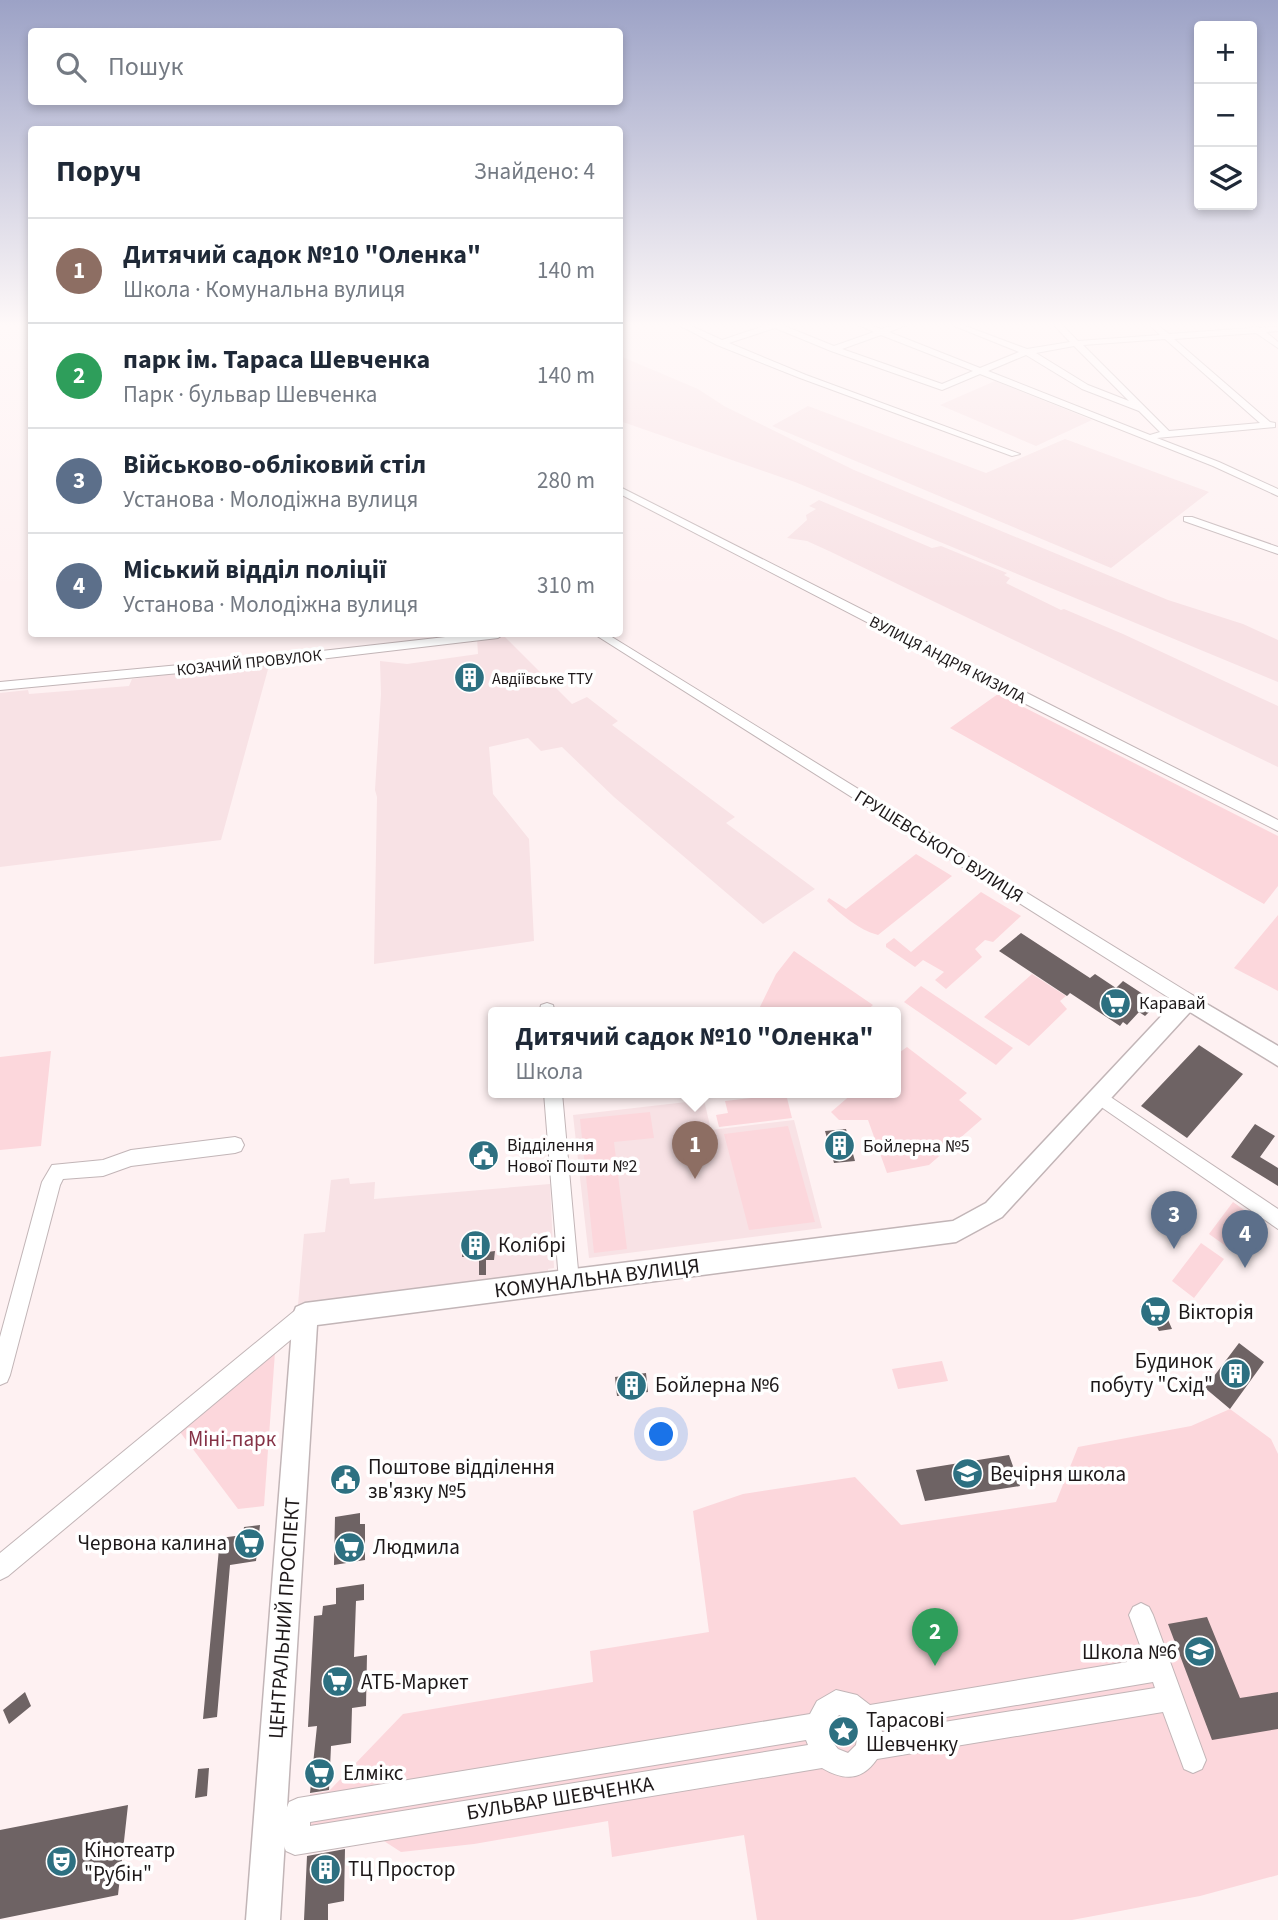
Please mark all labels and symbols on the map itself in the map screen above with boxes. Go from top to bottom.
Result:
street label: ВУЛИЦЯ АНДРІЯ КИЗИЛА [866,611,1030,709]
street label: КОЗАЧИЙ ПРОВУЛОК [175,644,323,682]
building icon: Авдіївське ТТУ [452,661,486,695]
place label: Авдіївське ТТУ [492,668,594,690]
street label: ГРУШЕВСЬКОГО ВУЛИЦЯ [850,784,1028,909]
supermarket icon: Каравай [1099,986,1133,1020]
place label: Каравай [1139,991,1206,1016]
pin: 1 [672,1121,718,1179]
building icon: Бойлерна №5 [823,1129,857,1163]
place label: Відділення Нової Пошти №2 [507,1133,637,1179]
place label: Бойлерна №5 [863,1134,970,1159]
public building icon: Відділення Нової Пошти №2 [467,1138,501,1172]
pin: 3 [1151,1191,1197,1249]
pin: 4 [1222,1210,1268,1268]
building icon: Колібрі [458,1228,492,1262]
place label: Колібрі [498,1230,566,1260]
street label: КОМУНАЛЬНА ВУЛИЦЯ [493,1251,701,1305]
supermarket icon: Вікторія [1138,1295,1172,1329]
place label: Вікторія [1178,1297,1254,1327]
place label: Будинок побуту "Схід" [1090,1346,1214,1400]
building icon: Будинок побуту "Схід" [1219,1356,1253,1390]
building icon: Бойлерна №6 [615,1368,649,1402]
place label: Бойлерна №6 [655,1370,779,1400]
your location [644,1417,678,1451]
park label: Міні-парк [188,1424,277,1454]
place label: Поштове відділення зв'язку №5 [368,1452,555,1506]
school or university icon: Вечірня школа [950,1457,984,1491]
place label: Вечірня школа [990,1459,1126,1489]
public building icon: Поштове відділення зв'язку №5 [328,1462,362,1496]
street label: ЦЕНТРАЛЬНИЙ ПРОСПЕКТ [261,1496,307,1740]
supermarket icon: Червона калина [233,1526,267,1560]
place label: Червона калина [78,1528,227,1558]
supermarket icon: Людмила [333,1530,367,1564]
place label: Людмила [373,1532,460,1562]
pin: 2 [912,1608,958,1666]
school or university icon: Школа №6 [1183,1635,1217,1669]
place label: Школа №6 [1082,1637,1177,1667]
supermarket icon: АТБ-Маркет [321,1665,355,1699]
place label: АТБ-Маркет [361,1667,469,1697]
place label: Тарасові Шевченку [866,1705,958,1759]
place icon: Тарасові Шевченку [826,1715,860,1749]
supermarket icon: Елмікс [303,1756,337,1790]
place label: Елмікс [343,1758,404,1788]
street label: БУЛЬВАР ШЕВЧЕНКА [464,1768,656,1828]
place label: Кінотеатр "Рубін" [84,1835,175,1889]
theatre icon: Кінотеатр "Рубін" [44,1845,78,1879]
building icon: ТЦ Простор [308,1852,342,1886]
place label: ТЦ Простор [348,1854,455,1884]

